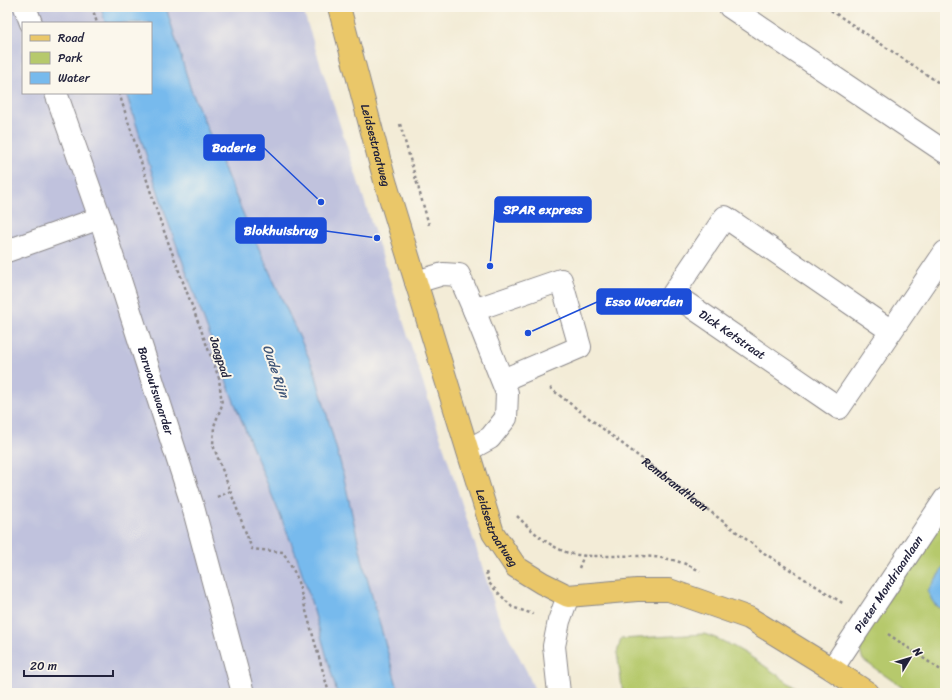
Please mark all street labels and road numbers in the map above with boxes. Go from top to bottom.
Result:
street label: Leidsestraatweg [354,101,397,189]
street label: Dick Ketstraat [694,304,770,366]
street label: Jaagpad [203,332,237,381]
street label: Barwoutswaarder [131,344,180,439]
street label: Rembrandtlaan [637,451,714,518]
street label: Leidsestraatweg [469,486,524,572]
street label: Pieter Mondriaanlaan [848,530,929,637]

